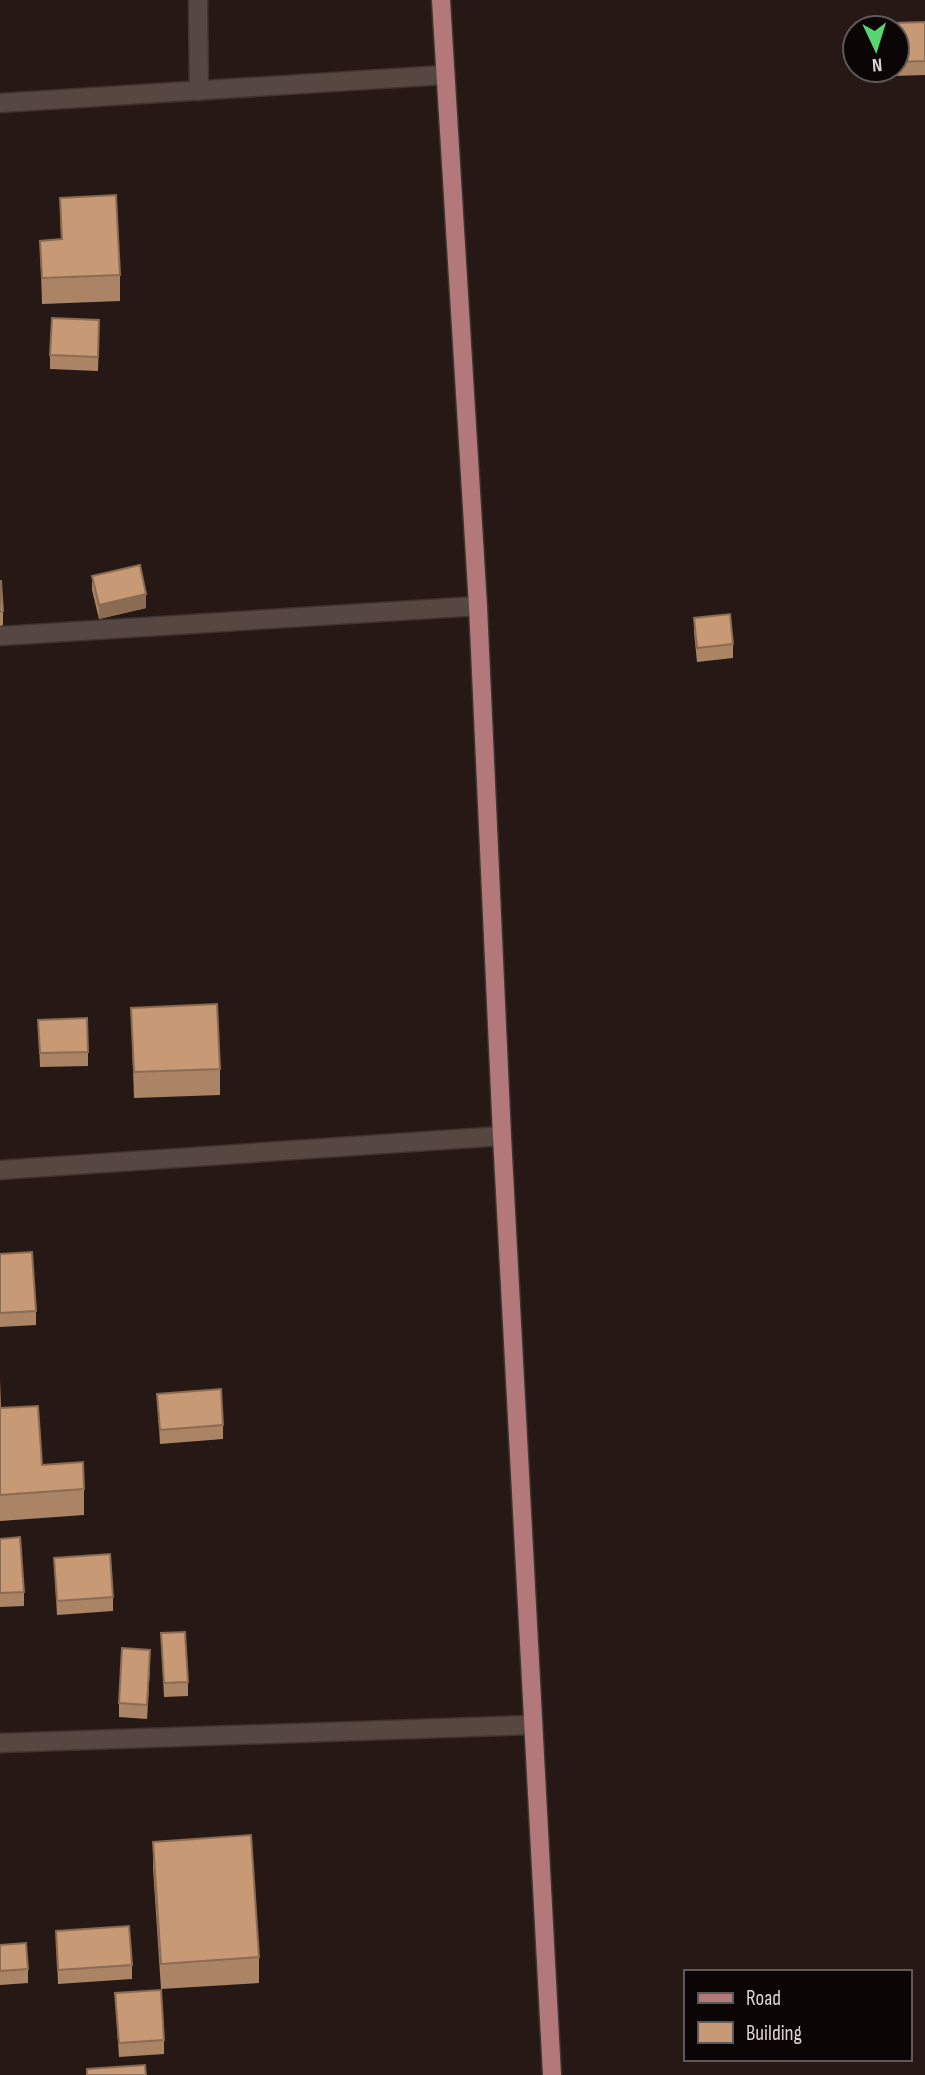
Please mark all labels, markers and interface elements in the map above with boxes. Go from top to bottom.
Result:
north arrow [841,14,911,84]
text: N [871,53,883,76]
legend [684,1970,911,2061]
text: Road [746,1986,781,2011]
text: Building [746,2021,802,2046]

